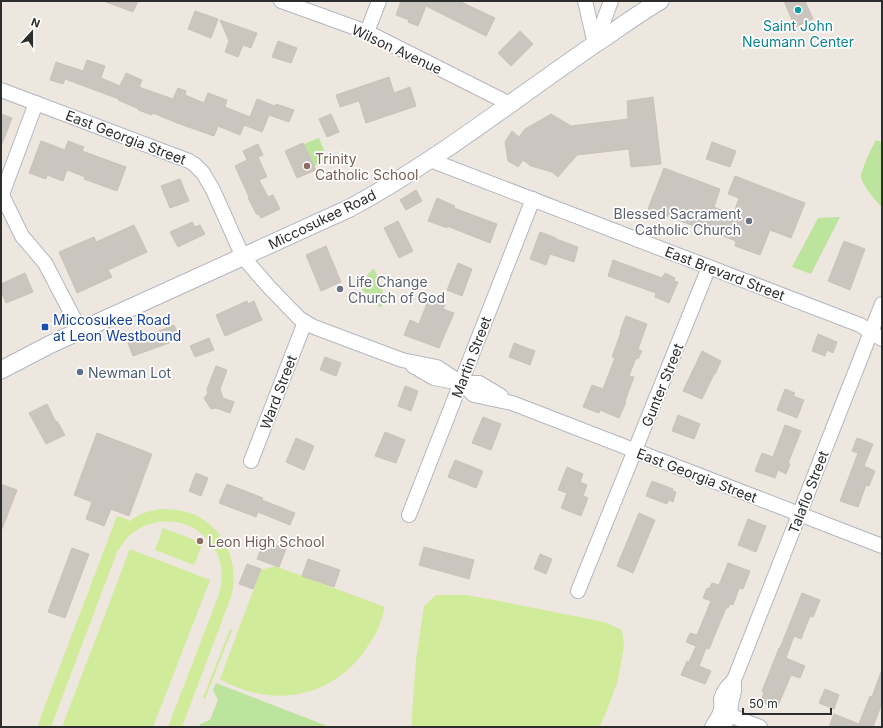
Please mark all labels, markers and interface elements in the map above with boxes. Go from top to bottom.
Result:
marker: Saint John Neumann Center [793,5,803,15]
north arrow [12,12,52,52]
text: N [29,15,42,31]
place label: Saint John Neumann Center [742,17,854,50]
street label: Wilson Avenue [349,21,445,77]
street label: East Georgia Street [63,106,189,168]
place label: Trinity Catholic School [315,150,419,183]
marker: Trinity Catholic School [302,161,312,171]
street label: Miccosukee Road [265,186,379,252]
place label: Blessed Sacrament Catholic Church [614,205,741,238]
marker: Blessed Sacrament Catholic Church [744,216,754,226]
street label: East Brevard Street [663,242,788,304]
place label: Life Change Church of God [348,273,445,306]
marker: Life Change Church of God [335,284,345,294]
place label: Miccosukee Road at Leon Westbound [53,311,181,344]
street label: Martin Street [448,314,494,400]
marker: Miccosukee Road at Leon Westbound [40,322,50,332]
street label: Gunter Street [638,340,687,429]
street label: Ward Street [256,352,300,431]
place label: Newman Lot [88,364,172,381]
marker: Newman Lot [75,367,85,377]
street label: East Georgia Street [634,444,760,506]
street label: Talaflo Street [784,448,832,536]
place label: Leon High School [208,533,325,550]
marker: Leon High School [195,536,205,546]
scale bar [743,690,831,716]
text: 50 m [749,696,778,711]

